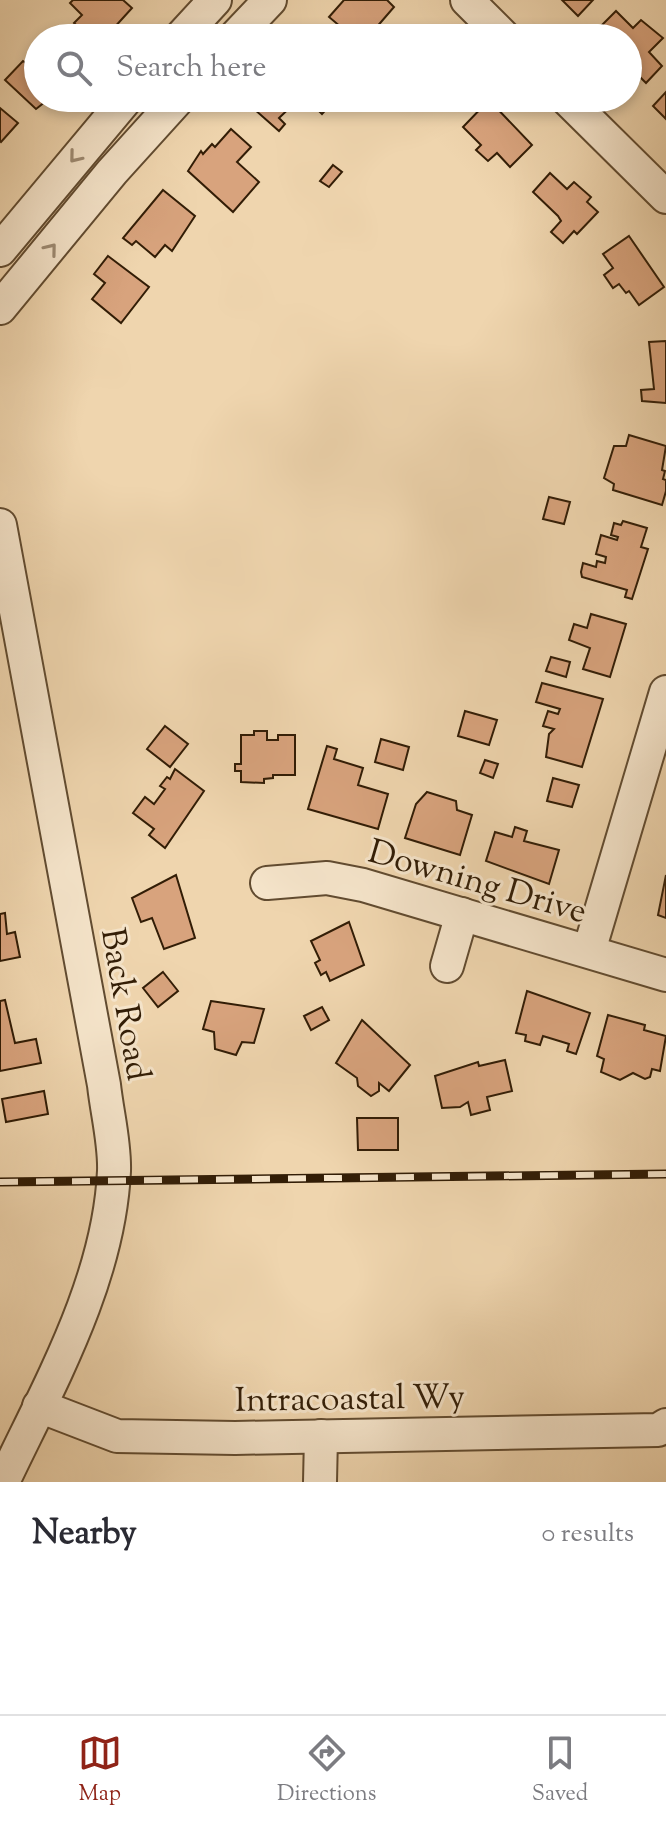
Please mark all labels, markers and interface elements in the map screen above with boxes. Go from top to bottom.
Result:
search box [24,24,642,112]
icon: search [52,46,96,90]
text: Search here [116,47,266,90]
one-way arrow [70,148,85,162]
one-way arrow [41,244,56,258]
street label: Downing Drive [362,829,592,938]
street label: Back Road [86,925,161,1085]
street label: Intracoastal Wy [235,1374,466,1427]
text: Nearby [32,1510,137,1559]
text: 0 results [542,1516,634,1553]
tab: Map [78,1731,122,1811]
tab: Directions [277,1731,376,1811]
tab: Saved [532,1731,588,1811]

